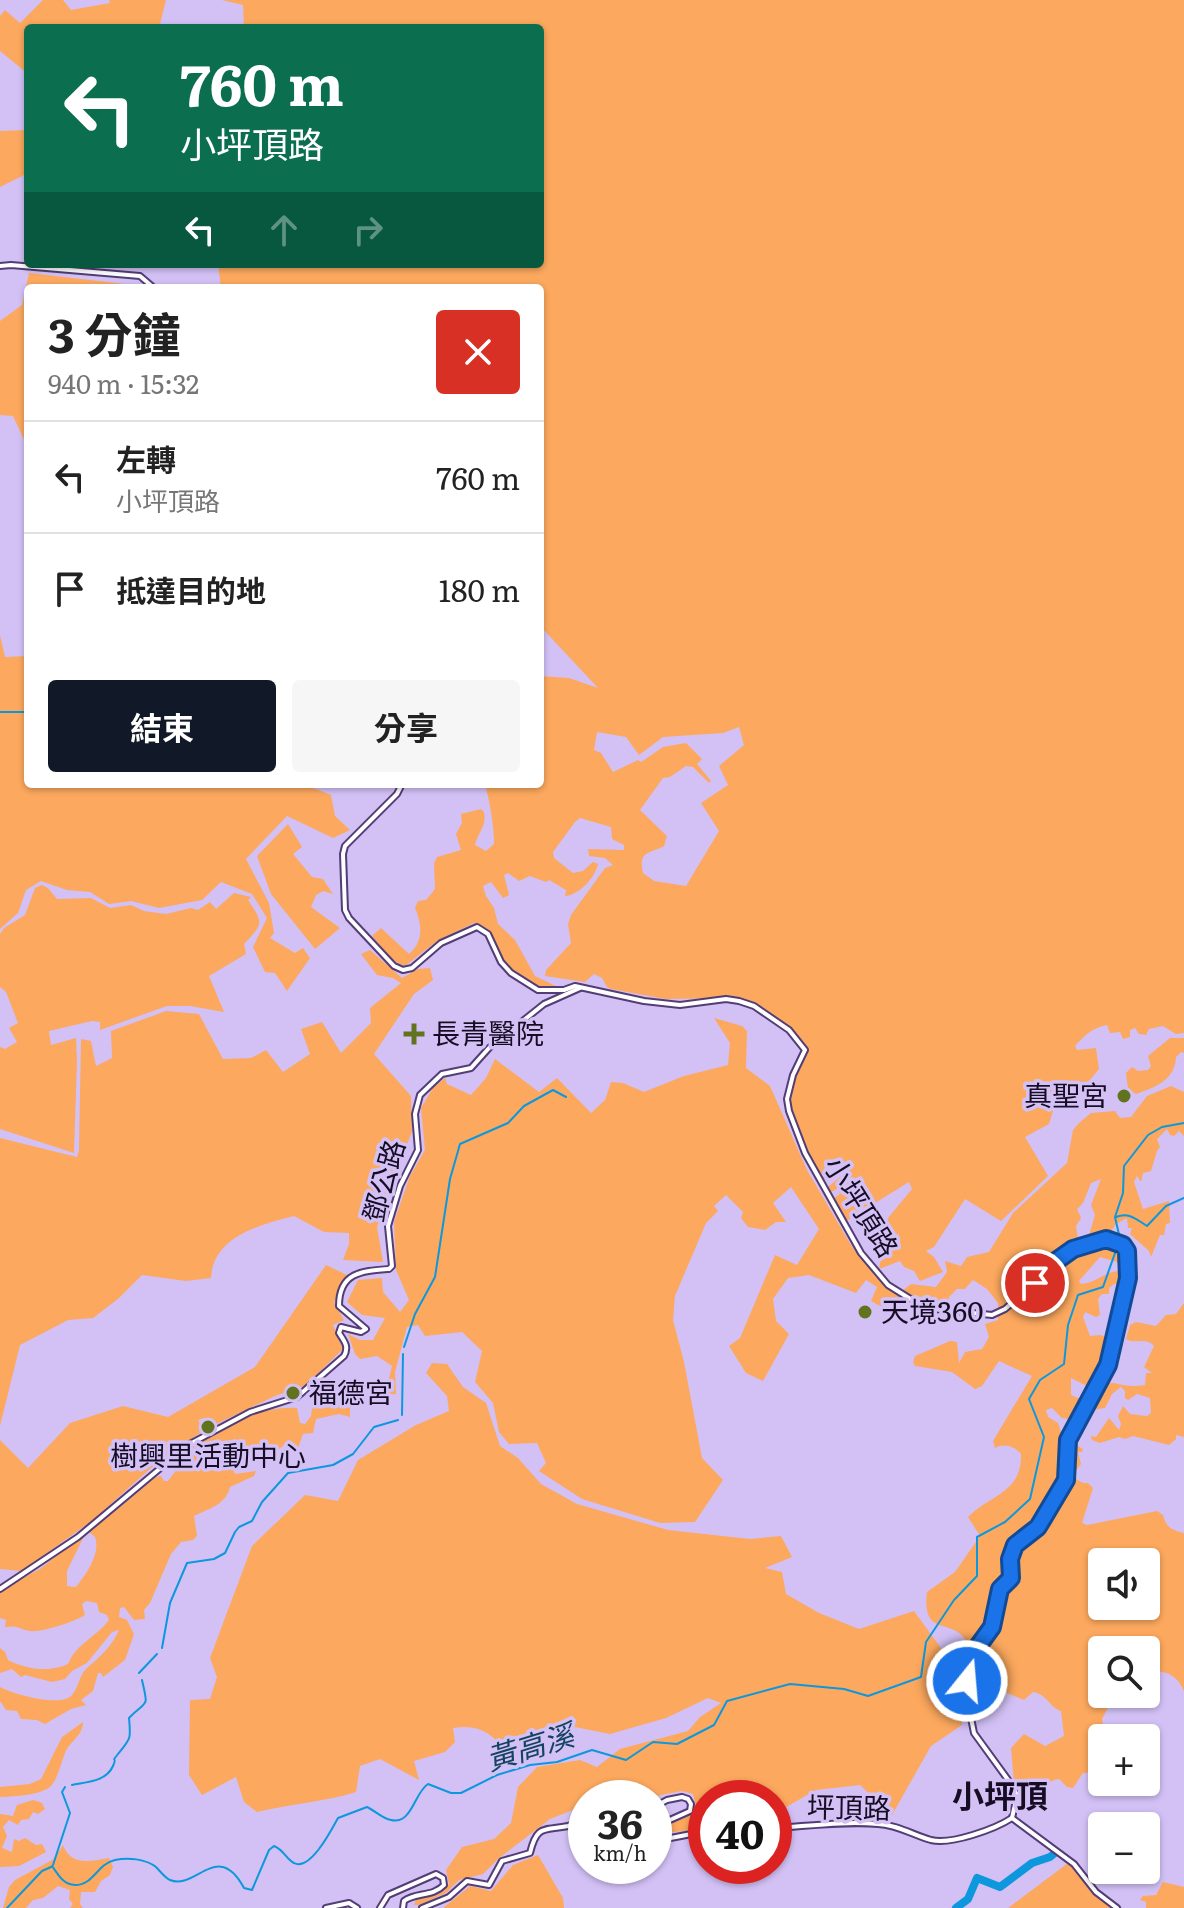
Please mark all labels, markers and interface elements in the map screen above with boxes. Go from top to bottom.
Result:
text: 760 m [180,40,344,123]
icon: left [48,56,152,160]
text: 小坪頂路 [180,116,324,169]
icon: left [178,208,222,252]
icon: ahead [262,208,306,252]
icon: right [346,208,390,252]
text: 3 分鐘 [48,297,180,368]
button: close [436,310,520,394]
text: 940 m · 15:32 [48,363,199,402]
text: 左轉 [116,436,176,480]
icon: left [48,455,92,499]
text: 760 m [436,455,520,499]
text: 小坪頂路 [116,480,220,519]
icon: arrive [48,567,92,611]
text: 抵達目的地 [116,567,266,611]
text: 180 m [439,567,520,611]
button: 結束 [48,680,276,772]
button: 分享 [292,680,520,772]
place label: 長青醫院 [432,1011,544,1053]
marker: 長青醫院 [403,1023,425,1045]
place label: 真聖宮 [1024,1073,1108,1115]
marker: 真聖宮 [1115,1087,1133,1105]
street label: 鄧公路 [350,1134,414,1227]
street label: 小坪頂路 [815,1147,910,1265]
pin [1001,1249,1069,1317]
icon: arrive [1013,1261,1057,1305]
place label: 天境360 [881,1289,983,1331]
marker: 天境360 [856,1303,874,1321]
place label: 福德宮 [309,1370,393,1412]
marker: 福德宮 [284,1384,302,1402]
marker: 樹興里活動中心 [199,1418,217,1436]
place label: 樹興里活動中心 [110,1433,306,1475]
map controls [1088,1548,1160,1884]
button: sound [1088,1548,1160,1620]
button: search [1088,1636,1160,1708]
position arrow [925,1639,1009,1723]
water label: 黃高溪 [480,1710,582,1779]
button: + [1088,1724,1160,1796]
district label: 小坪頂 [952,1770,1048,1818]
speed limit sign: 40 [688,1780,792,1884]
street label: 坪頂路 [807,1784,891,1828]
text: 36 [597,1792,643,1851]
button: − [1088,1812,1160,1884]
text: km/h [593,1837,647,1867]

